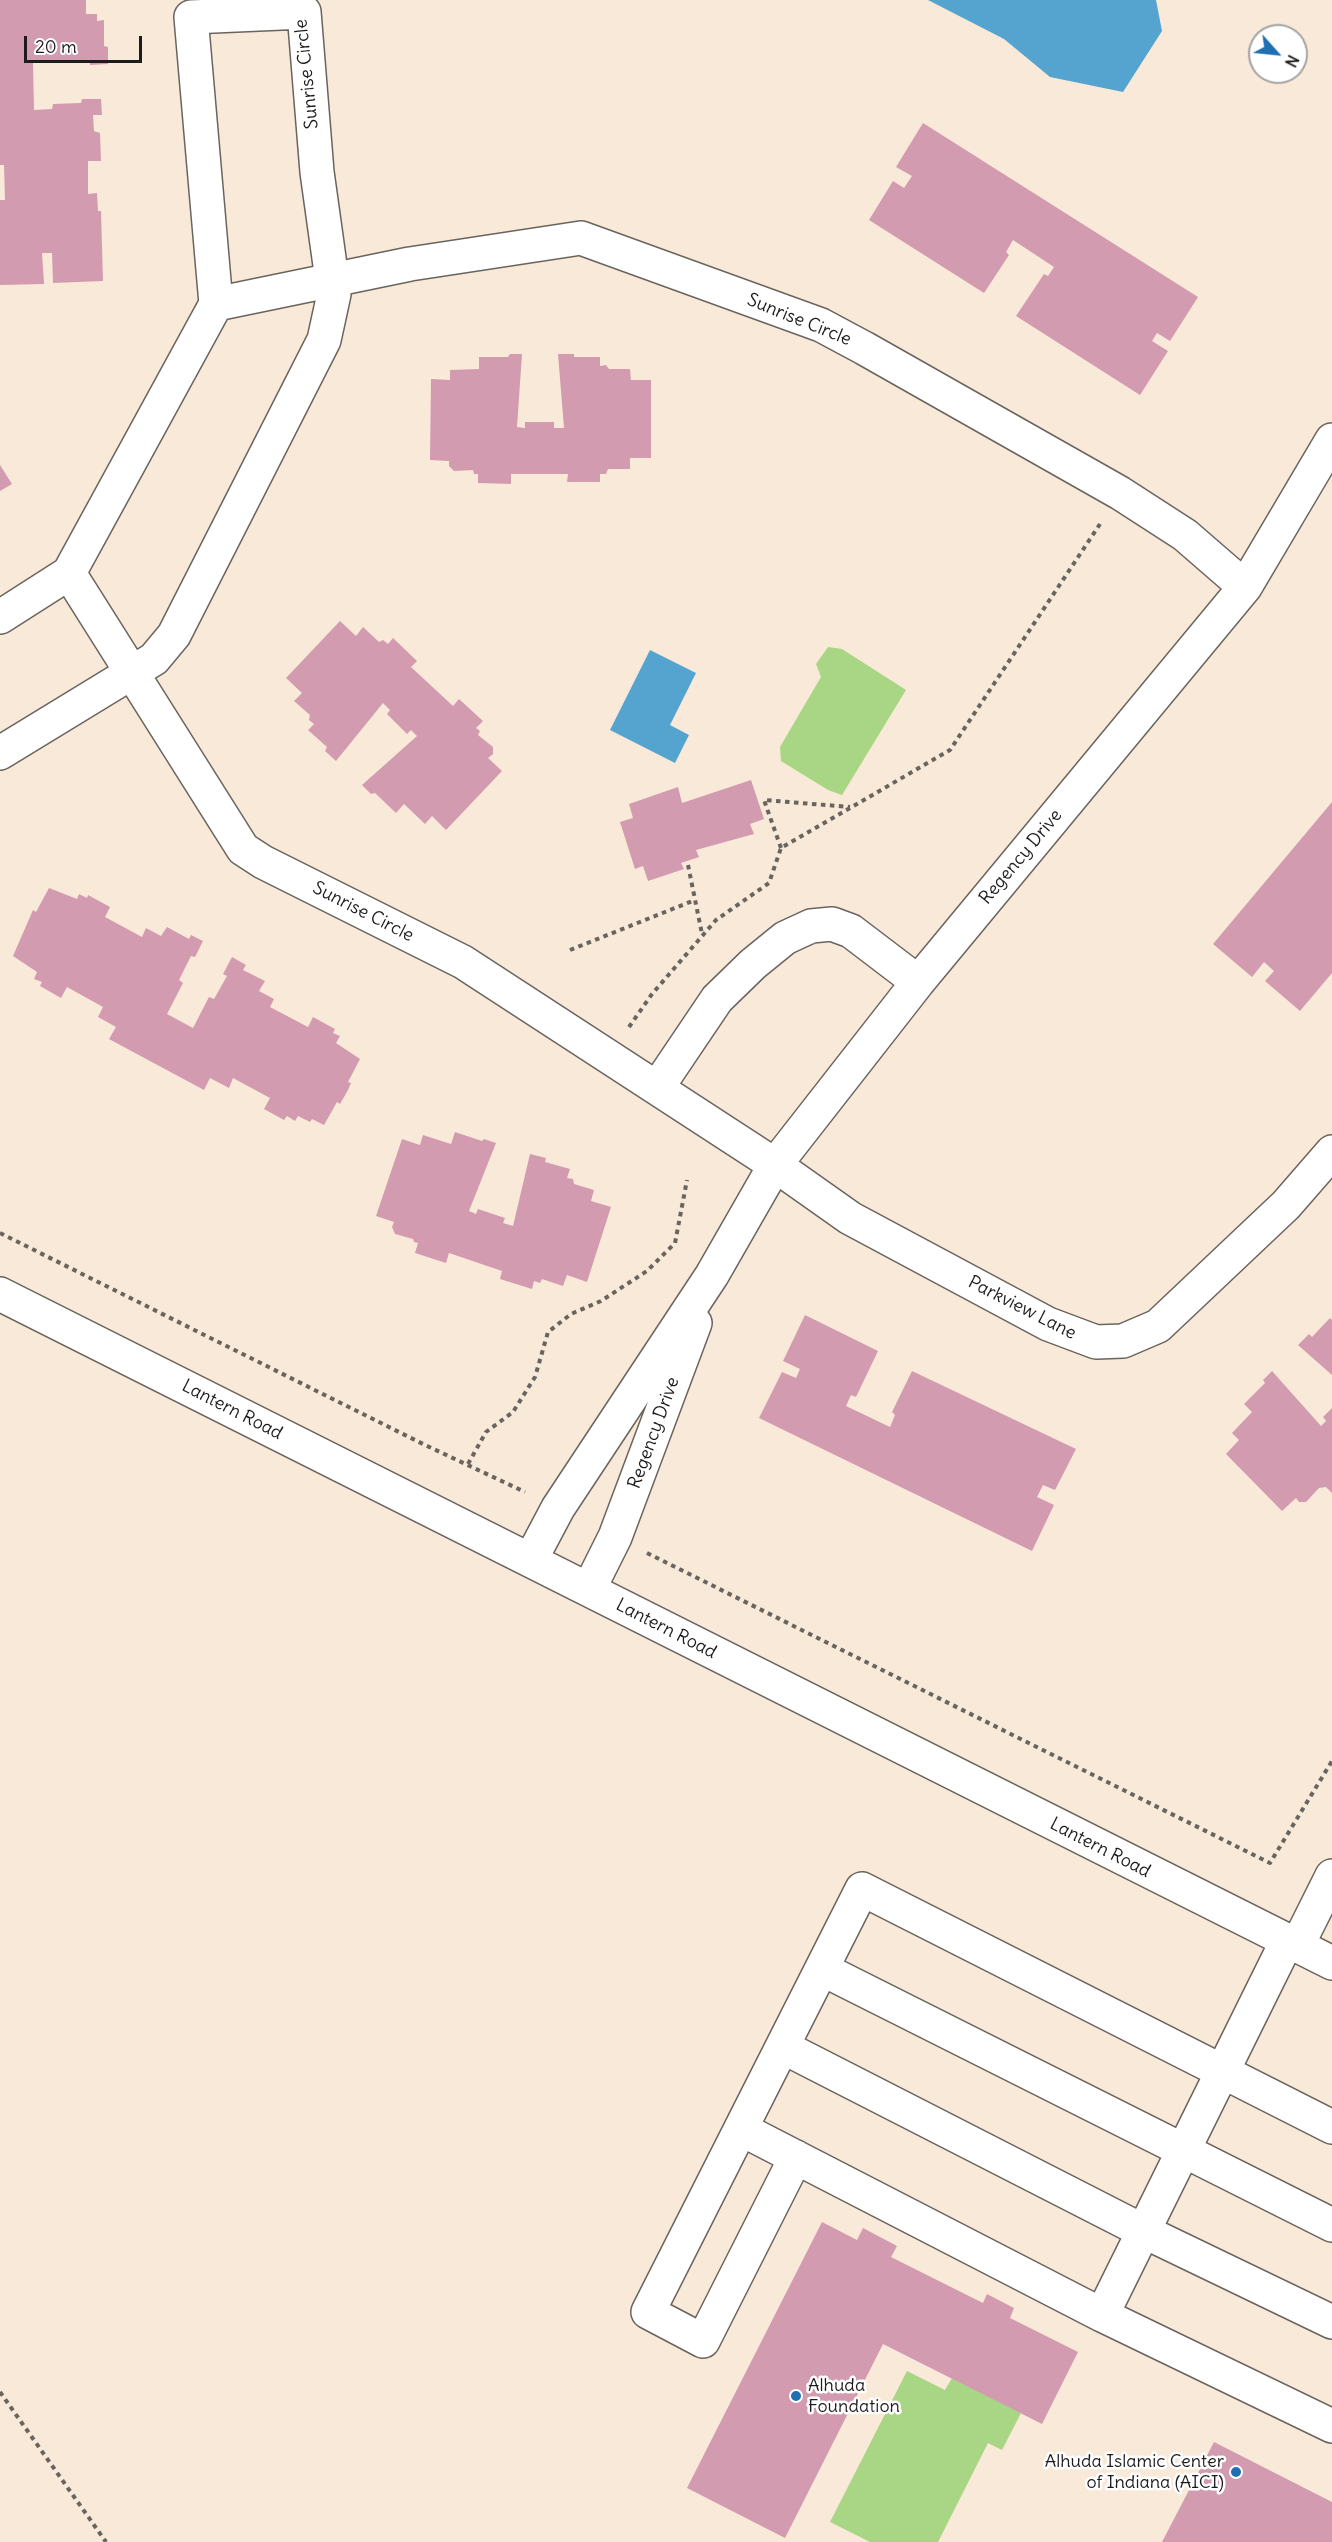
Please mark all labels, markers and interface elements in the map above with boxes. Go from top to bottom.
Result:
street label: Sunrise Circle [290,18,324,130]
scale bar [27,24,146,62]
north arrow [1248,24,1308,84]
text: 20 m [35,35,77,58]
text: N [1281,52,1304,71]
street label: Sunrise Circle [744,289,854,351]
street label: Regency Drive [975,805,1067,909]
street label: Sunrise Circle [309,877,417,947]
street label: Parkview Lane [964,1272,1080,1344]
street label: Regency Drive [624,1374,684,1492]
street label: Lantern Road [178,1375,286,1445]
street label: Lantern Road [612,1594,720,1664]
street label: Lantern Road [1046,1813,1154,1883]
place label: Alhuda Foundation [808,2375,900,2418]
marker: Alhuda Foundation [789,2389,803,2403]
place label: Alhuda Islamic Center of Indiana (AICI) [1045,2451,1224,2494]
marker: Alhuda Islamic Center of Indiana (AICI) [1229,2465,1243,2479]

